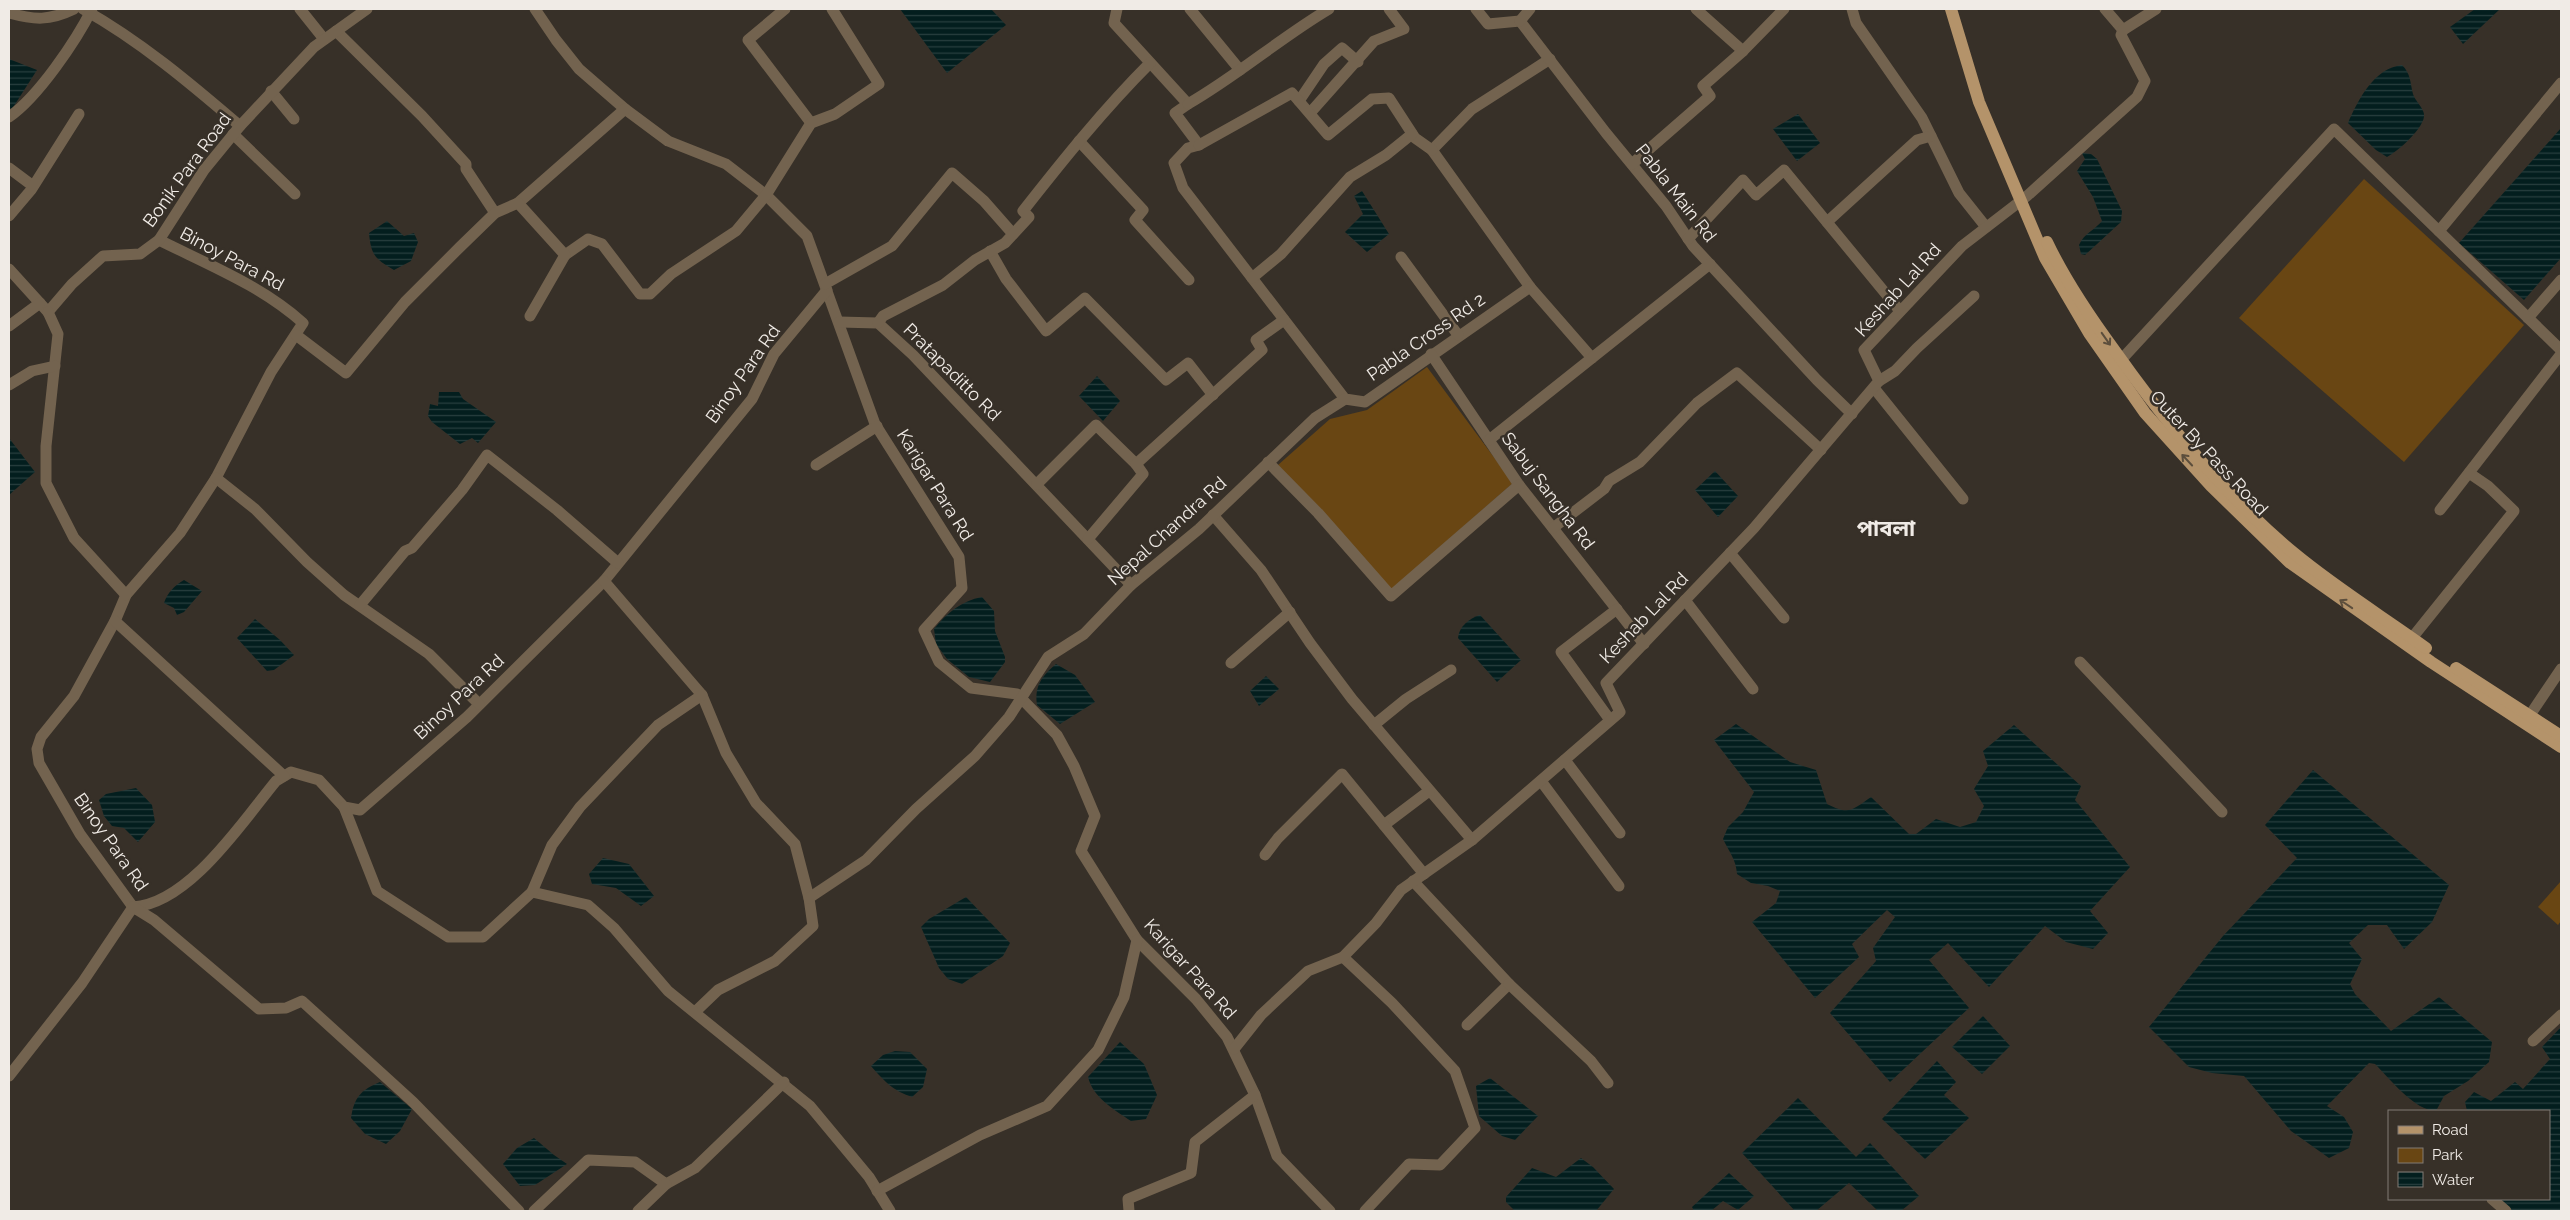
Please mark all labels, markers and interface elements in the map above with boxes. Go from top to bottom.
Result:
street label: Bonik Para Road [138,109,235,231]
street label: Pabla Main Rd [1632,140,1721,246]
street label: Binoy Para Rd [177,222,288,295]
street label: Keshab Lal Rd [1850,239,1945,341]
street label: Pabla Cross Rd 2 [1363,288,1489,385]
street label: Pratapaditto Rd [899,319,1005,425]
street label: Binoy Para Rd [701,321,784,427]
one-way arrow [2101,332,2111,346]
street label: Outer By Pass Road [2146,386,2273,519]
street label: Karigar Para Rd [893,425,978,544]
street label: Sabuj Sangha Rd [1498,428,1599,553]
one-way arrow [2181,453,2193,466]
street label: Nepal Chandra Rd [1103,472,1230,589]
district label: পাবলা [1857,515,1916,541]
street label: Keshab Lal Rd [1595,568,1692,667]
one-way arrow [2339,598,2353,609]
street label: Binoy Para Rd [409,650,508,743]
street label: Binoy Para Rd [70,789,153,895]
street label: Karigar Para Rd [1140,914,1241,1023]
legend [2388,1110,2550,1200]
text: Road [2432,1121,2468,1139]
text: Park [2432,1146,2463,1164]
text: Water [2432,1171,2475,1189]

